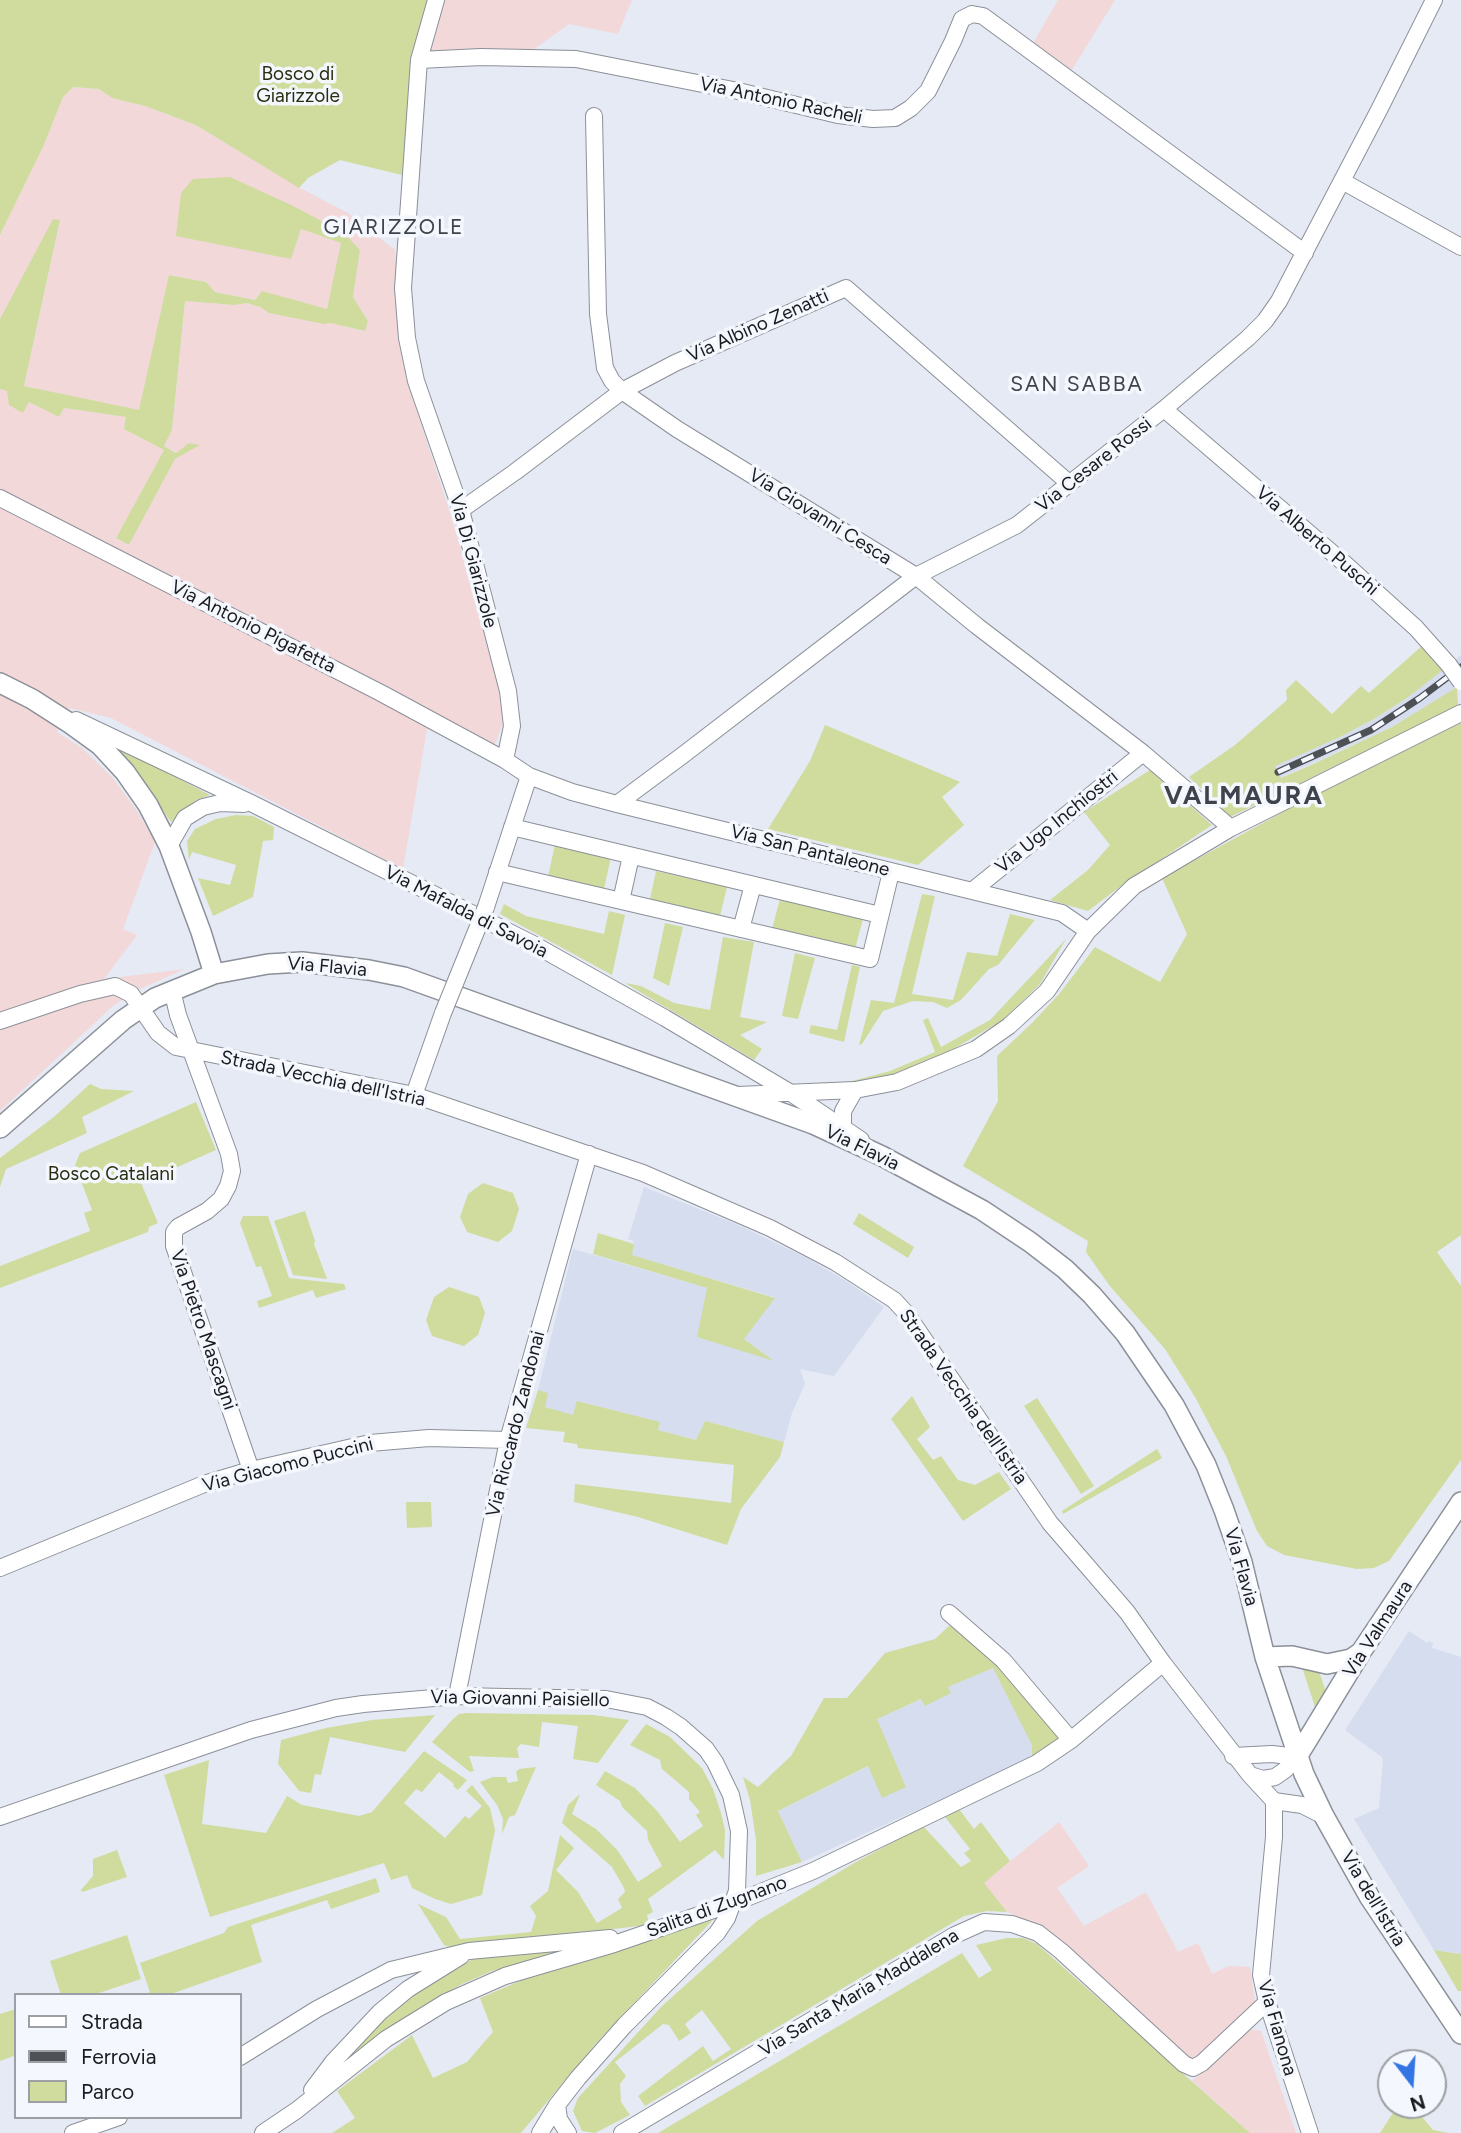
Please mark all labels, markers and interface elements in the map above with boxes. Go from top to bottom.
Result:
park label: Bosco di Giarizzole [256,63,340,107]
street label: Via Antonio Racheli [698,73,864,129]
district label: GIARIZZOLE [325,215,463,241]
street label: Via Albino Zenatti [684,285,832,367]
district label: SAN SABBA [1011,372,1143,398]
street label: Via Cesare Rossi [1031,413,1157,517]
street label: Via Giovanni Cesca [744,464,896,570]
street label: Via Alberto Puschi [1251,481,1383,601]
street label: Via Di Giarizzole [444,492,502,630]
street label: Via Antonio Pigafetta [167,576,339,678]
street label: Via Ugo Inchiostri [991,766,1123,878]
district label: VALMAURA [1165,780,1323,812]
street label: Via San Pantaleone [728,820,892,882]
street label: Via Mafalda di Savoia [381,861,551,963]
street label: Via Flavia [286,952,368,982]
street label: Strada Vecchia dell'Istria [219,1046,427,1112]
street label: Via Flavia [821,1120,903,1176]
park label: Bosco Catalani [48,1163,174,1185]
street label: Via Pietro Mascagni [165,1247,241,1413]
street label: Strada Vecchia dell'Istria [894,1305,1032,1489]
street label: Via Riccardo Zandonai [482,1329,550,1519]
street label: Via Giacomo Puccini [200,1433,376,1497]
street label: Via Flavia [1219,1525,1263,1609]
street label: Via Valmaura [1338,1576,1418,1682]
street label: Via Giovanni Paisiello [430,1686,610,1712]
street label: Via dell'Istria [1336,1847,1410,1951]
street label: Salita di Zugnano [644,1871,790,1943]
street label: Via Santa Maria Maddalena [755,1924,963,2062]
street label: Via Fianona [1252,1978,1302,2078]
legend [14,1993,242,2119]
text: Strada [81,2009,143,2034]
text: Ferrovia [81,2044,156,2069]
north arrow [1377,2049,1447,2119]
text: Parco [81,2079,134,2104]
text: N [1407,2090,1428,2116]

